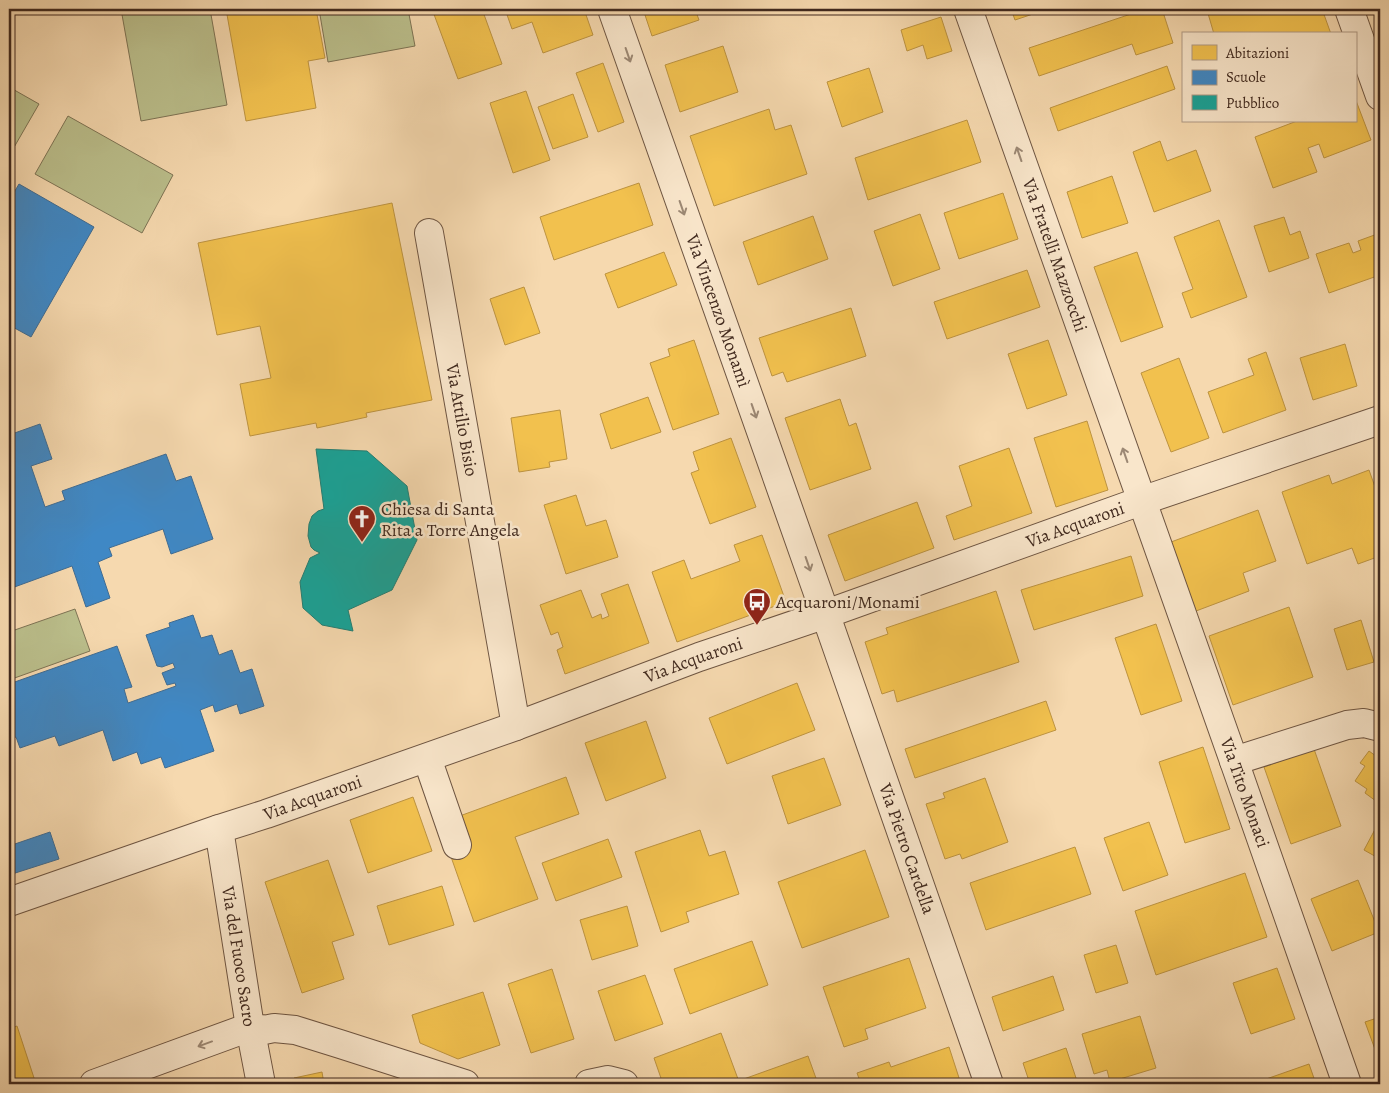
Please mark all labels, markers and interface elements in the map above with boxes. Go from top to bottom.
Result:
legend [1182,32,1356,122]
text: Abitazioni [1225,43,1289,63]
one-way arrow [624,46,633,62]
text: Scuole [1226,67,1266,87]
text: Pubblico [1226,93,1279,113]
one-way arrow [1014,146,1023,162]
street label: Via Fratelli Mazzocchi [1016,174,1093,335]
one-way arrow [678,200,687,215]
street label: Via Vincenzo Monamì [680,230,756,391]
street label: Via Attilio Bisio [440,361,484,478]
one-way arrow [750,402,759,418]
one-way arrow [1120,448,1129,464]
street label: Via Acquaroni [1022,496,1128,554]
place label: Chiesa di Santa Rita a Torre Angela [381,497,520,542]
church icon: Chiesa di Santa Rita a Torre Angela [347,504,377,543]
one-way arrow [804,556,813,571]
bus stop icon: Acquaroni/Monami [742,587,772,626]
place label: Acquaroni/Monami [775,590,920,614]
street label: Via Acquaroni [640,631,746,689]
street label: Via Tito Monaci [1214,733,1275,851]
street label: Via Acquaroni [259,769,365,826]
street label: Via Pietro Cardella [873,779,941,918]
street label: Via del Fuoco Sacro [216,884,262,1028]
one-way arrow [197,1040,213,1049]

